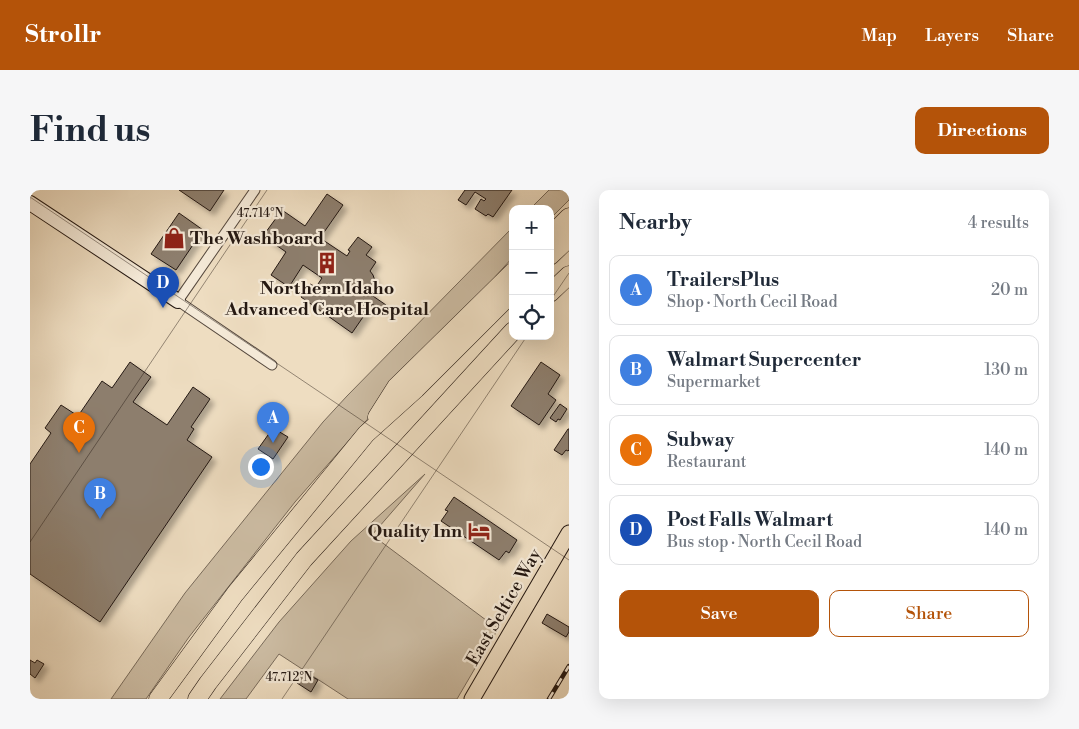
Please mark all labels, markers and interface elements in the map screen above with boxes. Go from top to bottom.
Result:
text: Strollr [25,20,101,50]
text: Map [862,24,897,47]
text: Layers [925,24,979,47]
text: Share [1007,24,1054,47]
button: Directions [915,107,1049,154]
text: Find us [30,109,150,152]
map controls [509,205,554,340]
button: + [509,205,554,250]
text: 47.714°N [237,206,283,221]
text: Nearby [619,210,692,236]
text: 4 results [968,213,1029,233]
shop icon: The Washboard [161,225,187,251]
place label: The Washboard [190,227,324,250]
building icon: Northern Idaho Advanced Care Hospital [314,250,340,276]
button: − [509,250,554,295]
pin: D [147,267,179,308]
text: TrailersPlus [667,268,779,292]
place label: Northern Idaho Advanced Care Hospital [224,277,429,321]
text: A [630,280,642,300]
text: 20 m [991,280,1028,300]
text: Shop · North Cecil Road [667,292,838,312]
button: locate [509,295,554,340]
text: Walmart Supercenter [667,348,861,372]
text: B [630,360,642,380]
text: 130 m [984,360,1028,380]
text: Supermarket [667,372,761,392]
pin: A [257,402,289,443]
pin: C [63,412,95,453]
text: Subway [667,428,734,452]
text: C [630,440,642,460]
text: 140 m [984,440,1028,460]
text: Restaurant [667,452,746,472]
your location [248,454,274,480]
pin: B [84,478,116,519]
text: Post Falls Walmart [667,508,833,532]
hotel icon: Quality Inn [466,518,492,544]
place label: Quality Inn [367,520,462,543]
text: D [630,520,642,540]
text: 140 m [984,520,1028,540]
text: Bus stop · North Cecil Road [667,532,862,552]
street label: East Seltice Way [461,544,547,670]
button: Save [619,590,819,637]
button: Share [829,590,1029,637]
text: 47.712°N [265,670,313,685]

